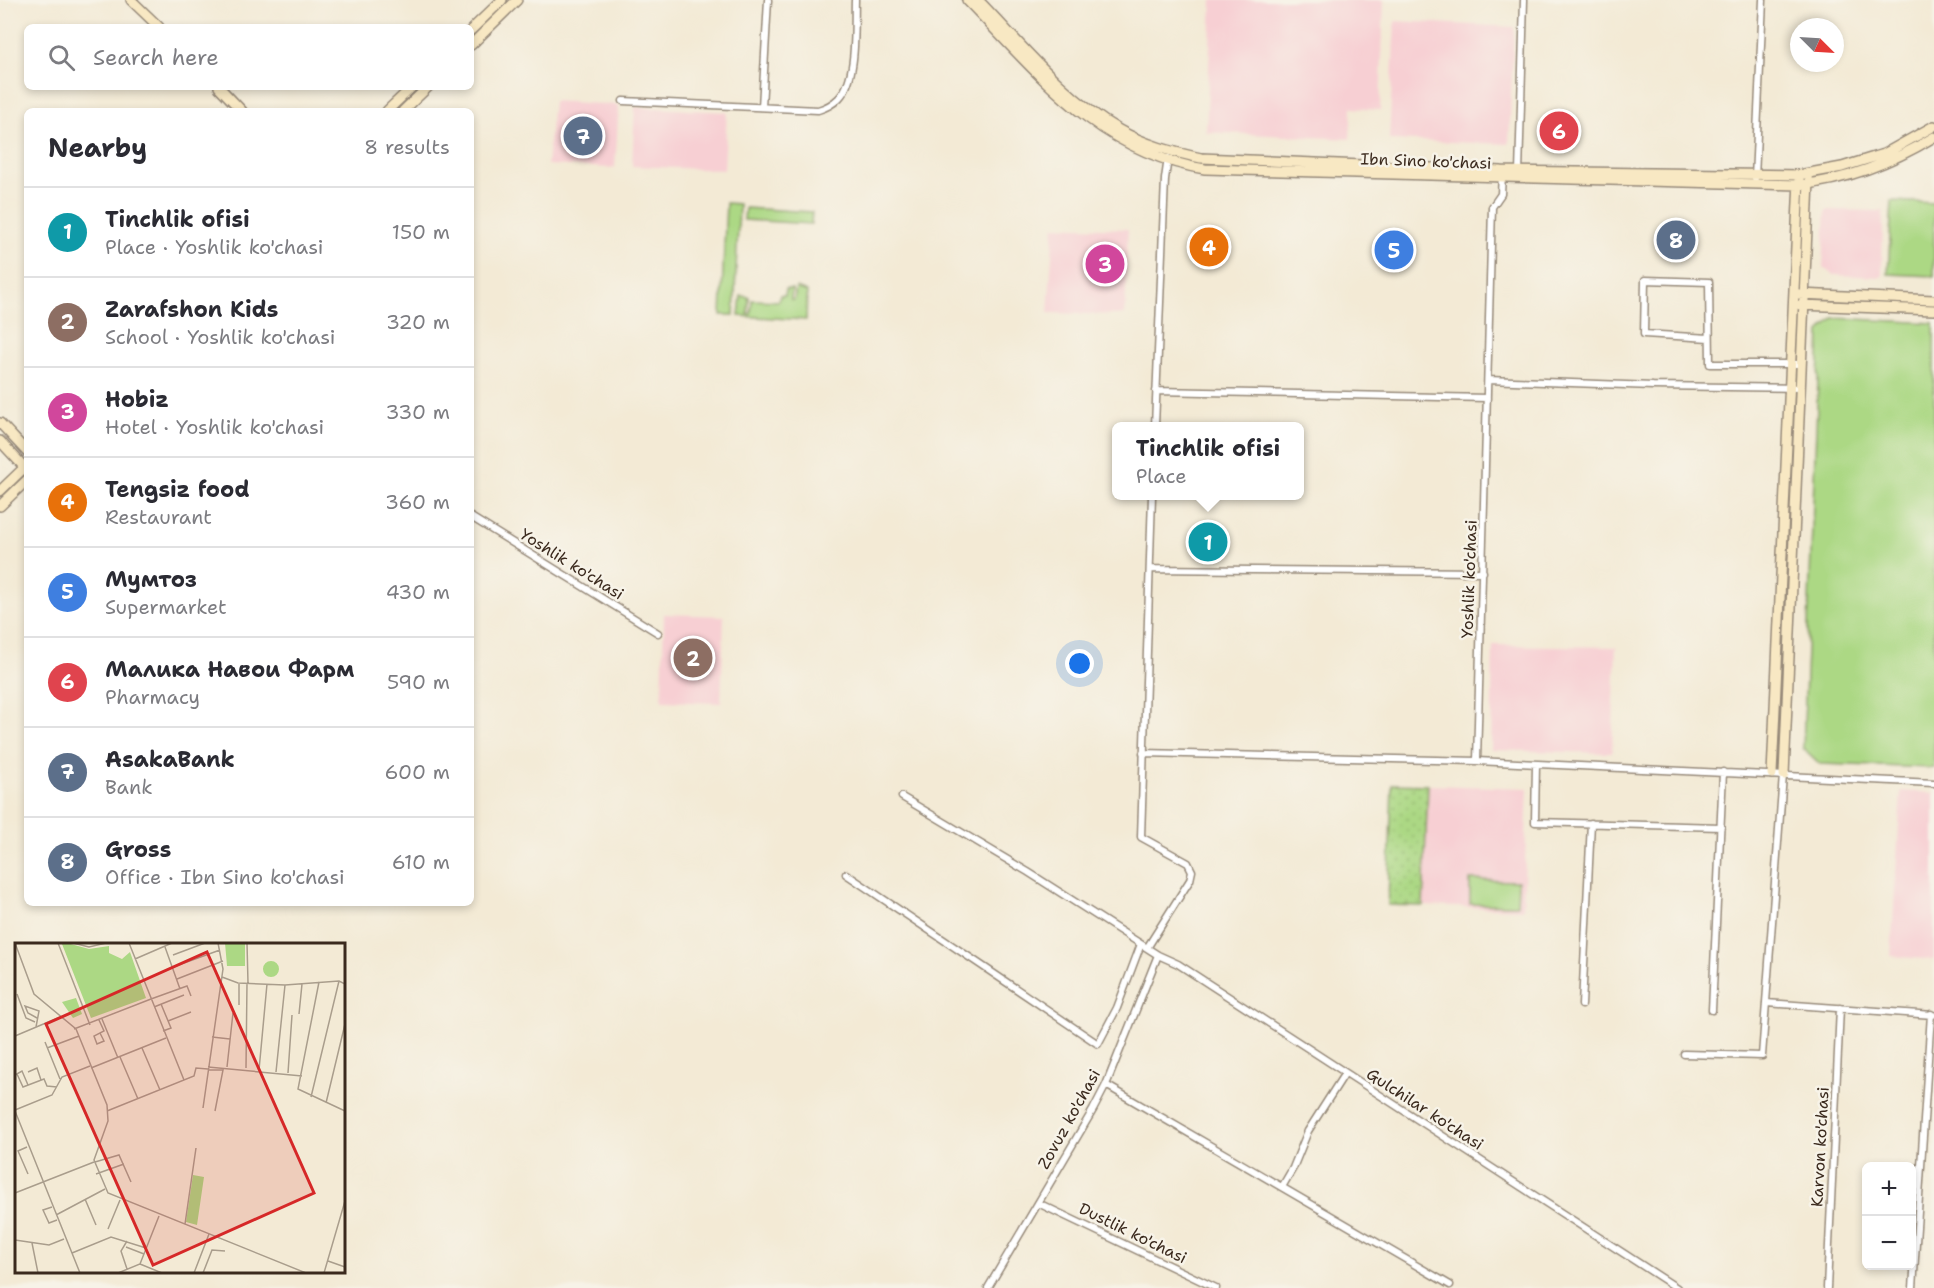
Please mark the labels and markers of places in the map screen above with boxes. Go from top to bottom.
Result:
pin: 6 [1540,108,1578,154]
pin: 7 [564,114,602,158]
pin: 8 [1656,218,1696,262]
pin: 4 [1190,224,1228,270]
pin: 5 [1374,228,1414,272]
pin: 3 [1086,242,1124,286]
pin: 1 [1188,520,1228,564]
pin: 2 [674,636,712,680]

